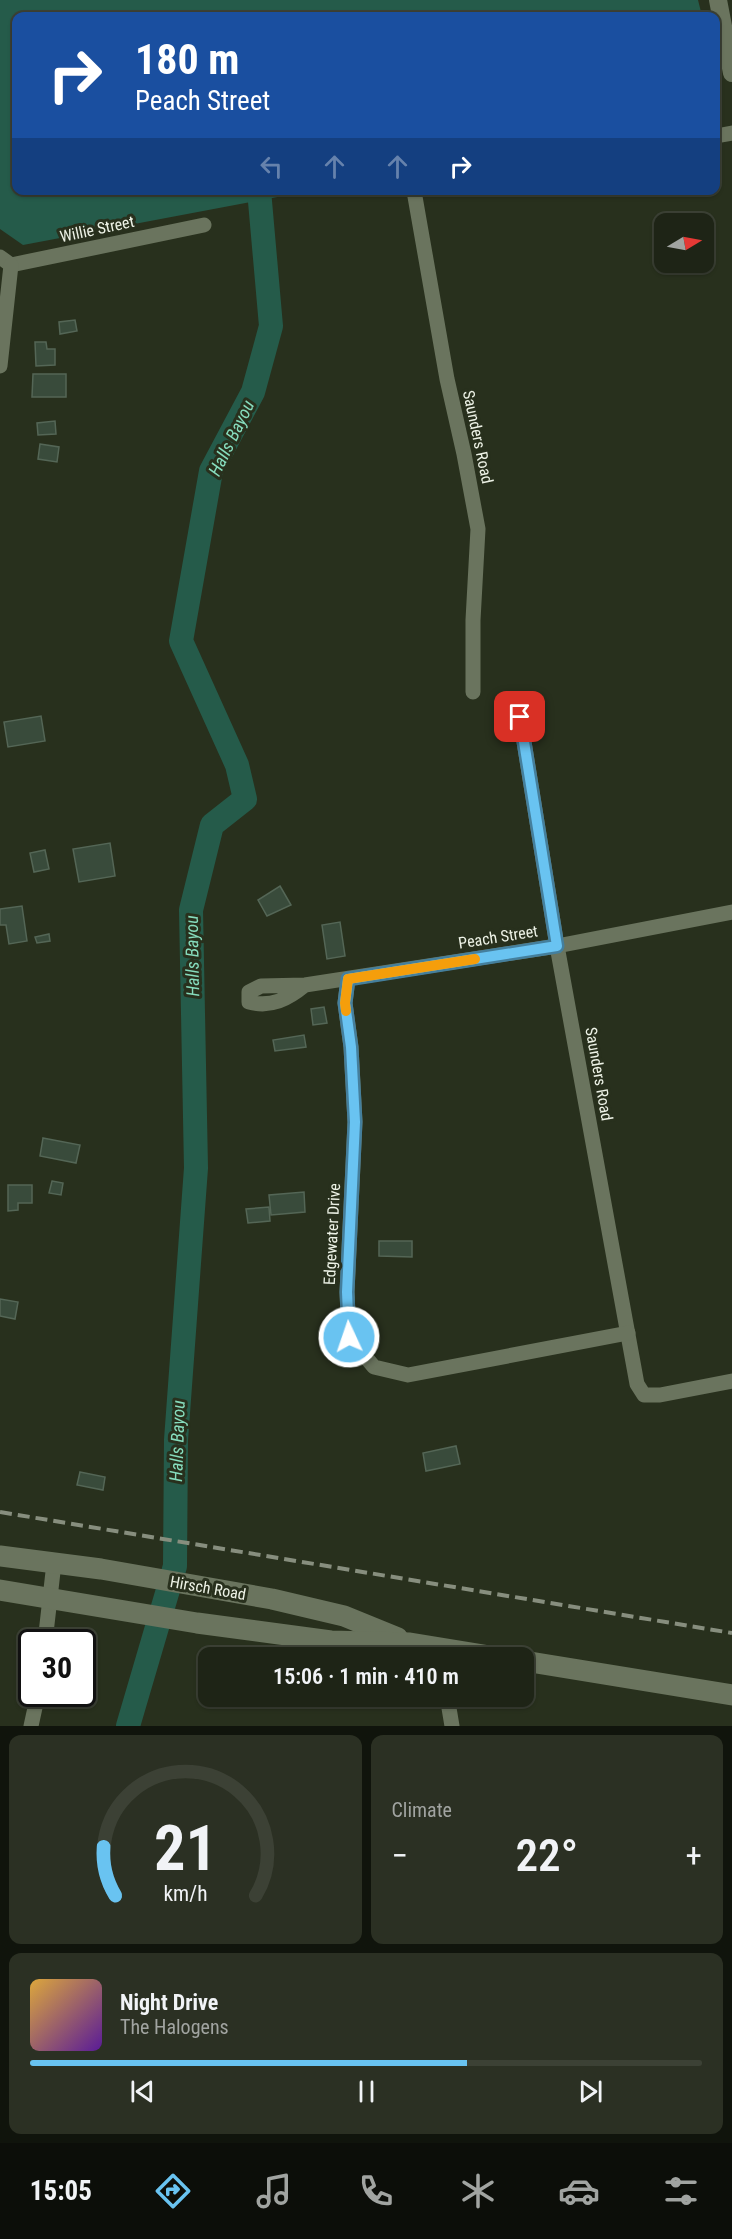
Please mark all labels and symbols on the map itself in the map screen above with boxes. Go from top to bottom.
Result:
street label: Willie Street [58,212,136,246]
north arrow [654,213,714,273]
street label: Saunders Road [459,389,497,485]
water label: Halls Bayou [204,396,259,479]
pin [494,691,545,742]
water label: Halls Bayou [181,915,203,997]
street label: Peach Street [457,921,539,953]
street label: Saunders Road [581,1026,617,1122]
street label: Edgewater Drive [320,1183,344,1285]
position arrow [317,1305,381,1369]
water label: Halls Bayou [165,1399,189,1482]
street label: Hirsch Road [169,1572,247,1604]
speed limit sign: 30 [18,1629,96,1707]

